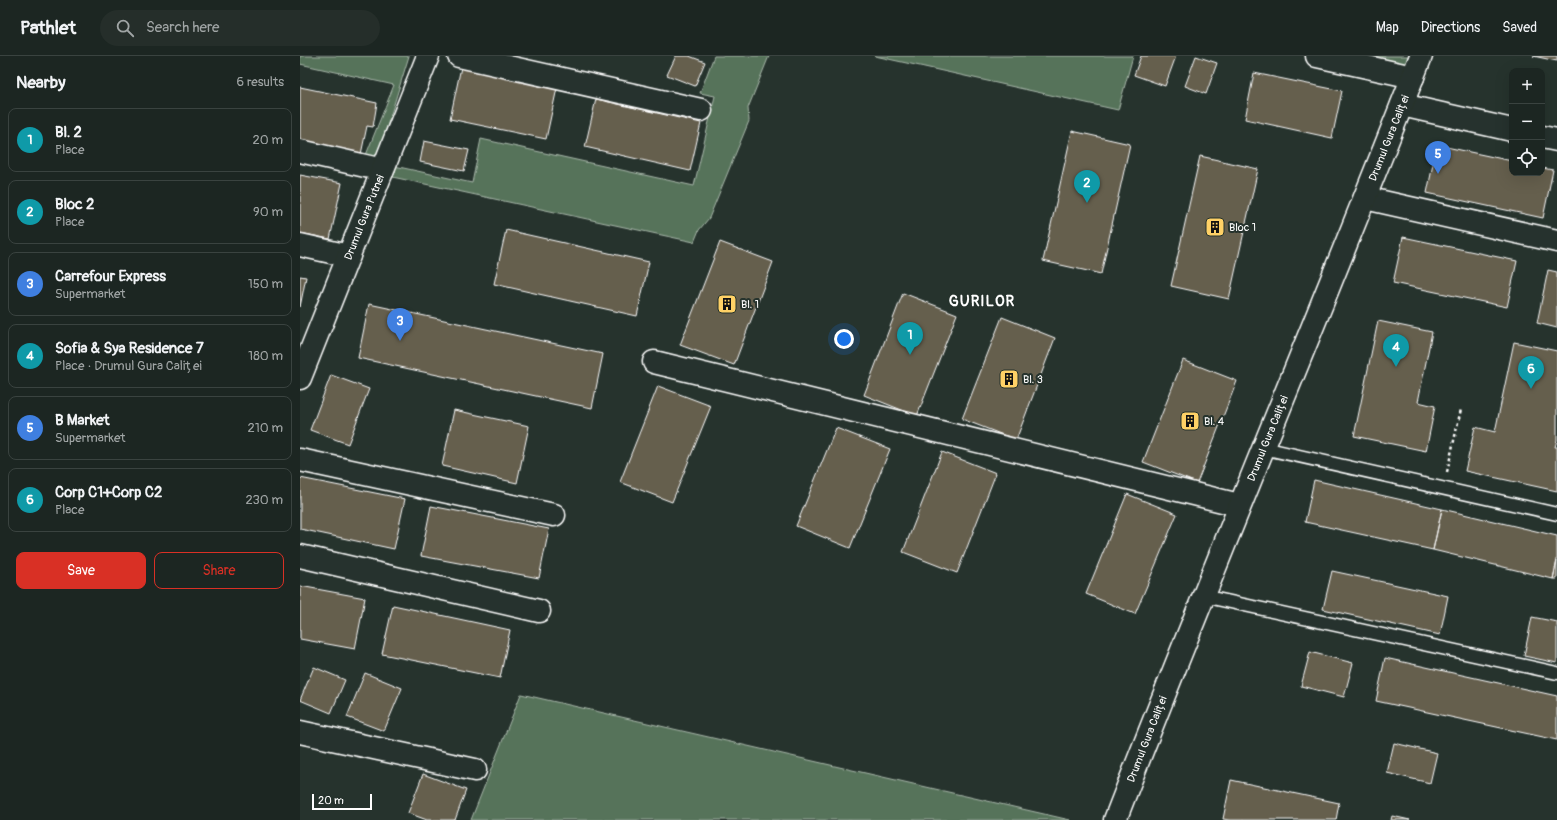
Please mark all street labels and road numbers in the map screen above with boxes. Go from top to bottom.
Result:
street label: Drumul Gura Caliței [1366,93,1412,183]
street label: Drumul Gura Putnei [342,173,387,262]
street label: Drumul Gura Caliței [1245,394,1291,483]
street label: Drumul Gura Caliței [1124,694,1170,784]

